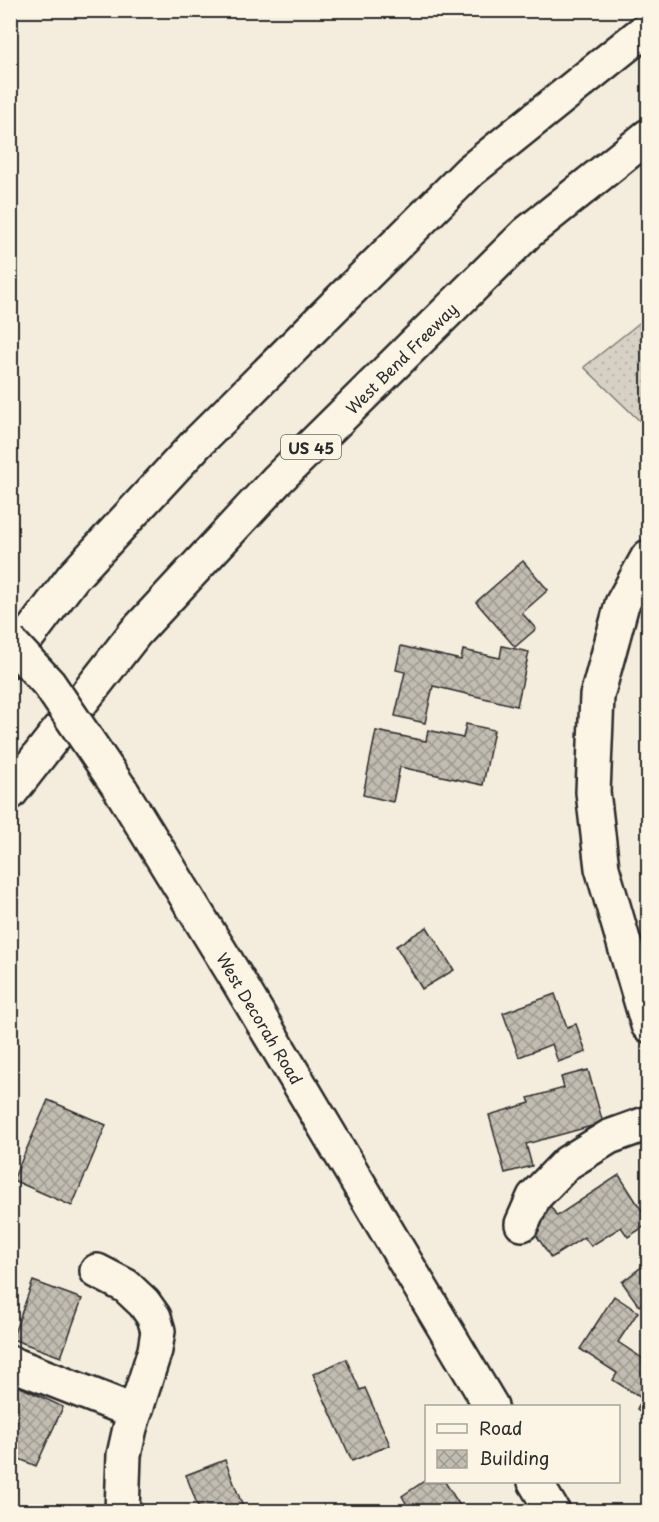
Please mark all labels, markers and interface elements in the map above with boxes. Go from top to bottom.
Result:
street label: West Bend Freeway [340,297,462,419]
road number: US 45 [281,435,341,459]
street label: West Decorah Road [211,948,309,1089]
legend [425,1405,620,1483]
text: Road [479,1414,523,1441]
text: Building [479,1444,549,1471]

